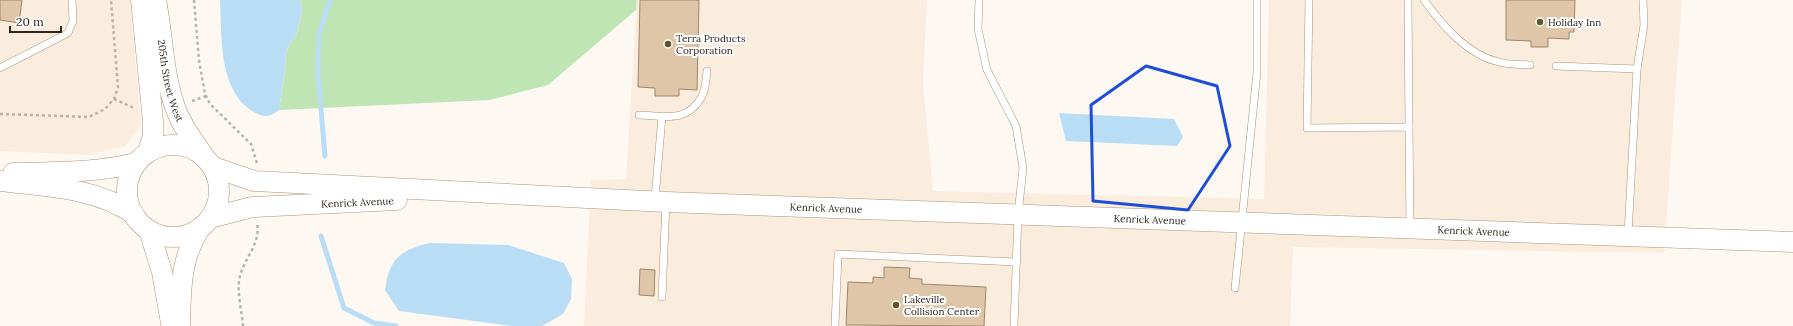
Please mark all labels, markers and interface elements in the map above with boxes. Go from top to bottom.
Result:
scale bar [10,8,61,34]
text: 20 m [16,14,44,29]
place label: Holiday Inn [1548,16,1601,29]
marker: Holiday Inn [1535,17,1545,27]
place label: Terra Products Corporation [676,32,746,57]
street label: 205th Street West [155,39,187,124]
marker: Terra Products Corporation [663,39,673,49]
street label: Kenrick Avenue [321,194,395,210]
street label: Kenrick Avenue [790,200,863,215]
street label: Kenrick Avenue [1113,211,1187,227]
street label: Kenrick Avenue [1437,223,1511,238]
place label: Lakeville Collision Center [904,293,980,318]
marker: Lakeville Collision Center [891,300,901,310]

